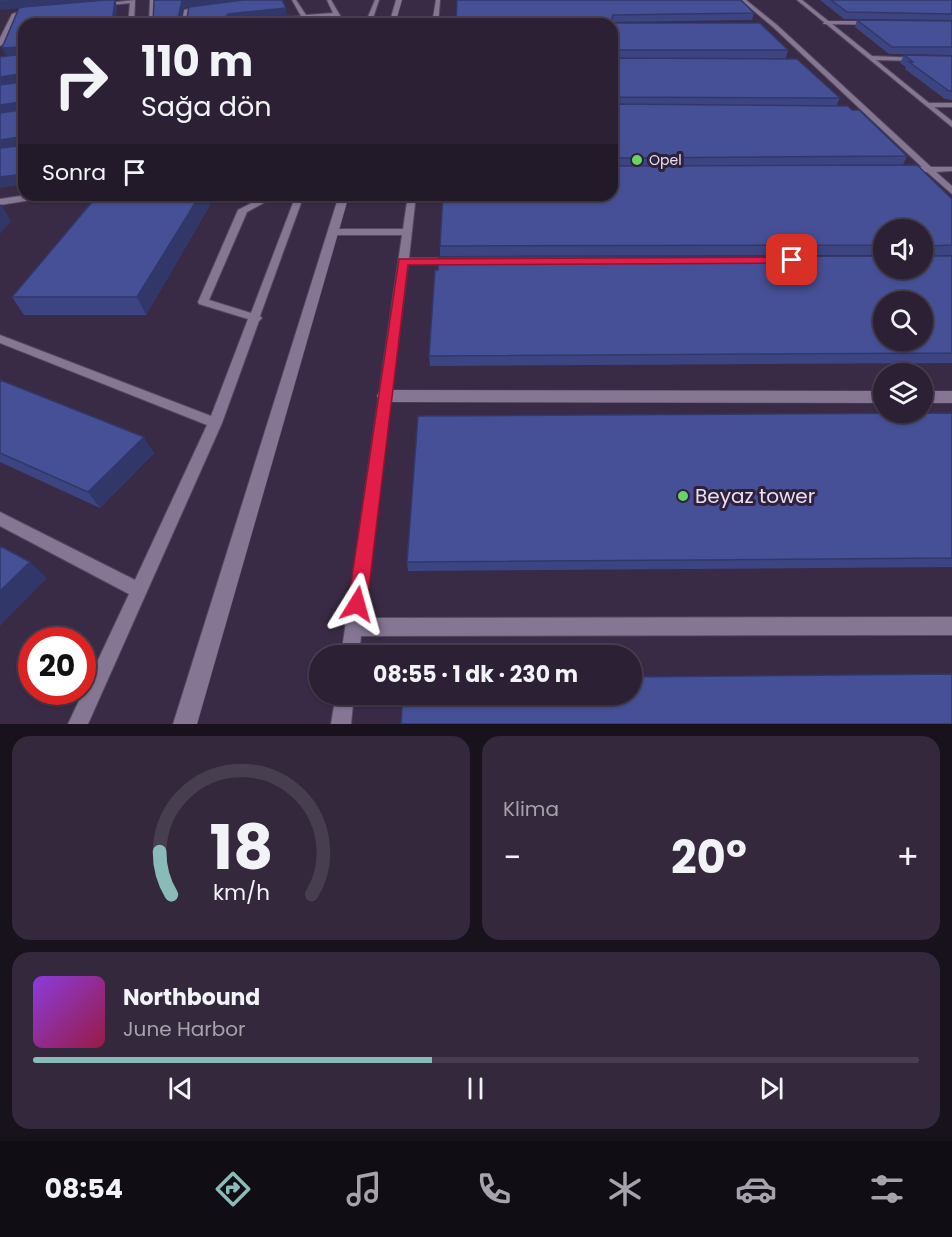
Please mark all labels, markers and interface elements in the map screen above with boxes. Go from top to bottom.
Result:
text: 110 m [141,32,253,91]
icon: right [42,42,120,120]
text: Sağa dön [141,88,272,125]
place label: Opel [649,150,682,170]
marker: Opel [630,153,644,167]
icon: arrive [118,156,151,189]
text: Sonra [42,157,106,188]
map controls [873,219,933,423]
button: sound [873,219,933,279]
pin [766,234,817,285]
icon: arrive [775,243,808,276]
button: search [873,291,933,351]
button: layers [873,363,933,423]
place label: Beyaz tower [695,482,815,510]
marker: Beyaz tower [676,489,690,503]
position arrow [325,572,389,636]
speed limit sign: 20 [18,627,96,705]
text: 08:55 · 1 dk · 230 m [373,659,578,690]
text: Klima [503,795,559,823]
text: 18 [209,803,273,891]
text: 20° [671,826,747,889]
text: − [503,834,521,881]
text: + [896,834,919,881]
text: km/h [212,877,270,908]
text: Northbound [123,982,260,1013]
text: June Harbor [123,1015,246,1043]
icon: previous [164,1072,197,1105]
icon: pause [459,1072,492,1105]
icon: next [755,1072,788,1105]
icon: directions [212,1168,254,1210]
icon: music [343,1168,385,1210]
icon: phone [473,1168,515,1210]
icon: climate [604,1168,646,1210]
icon: car [735,1168,777,1210]
icon: filters [866,1168,908,1210]
text: 08:54 [44,1170,123,1207]

